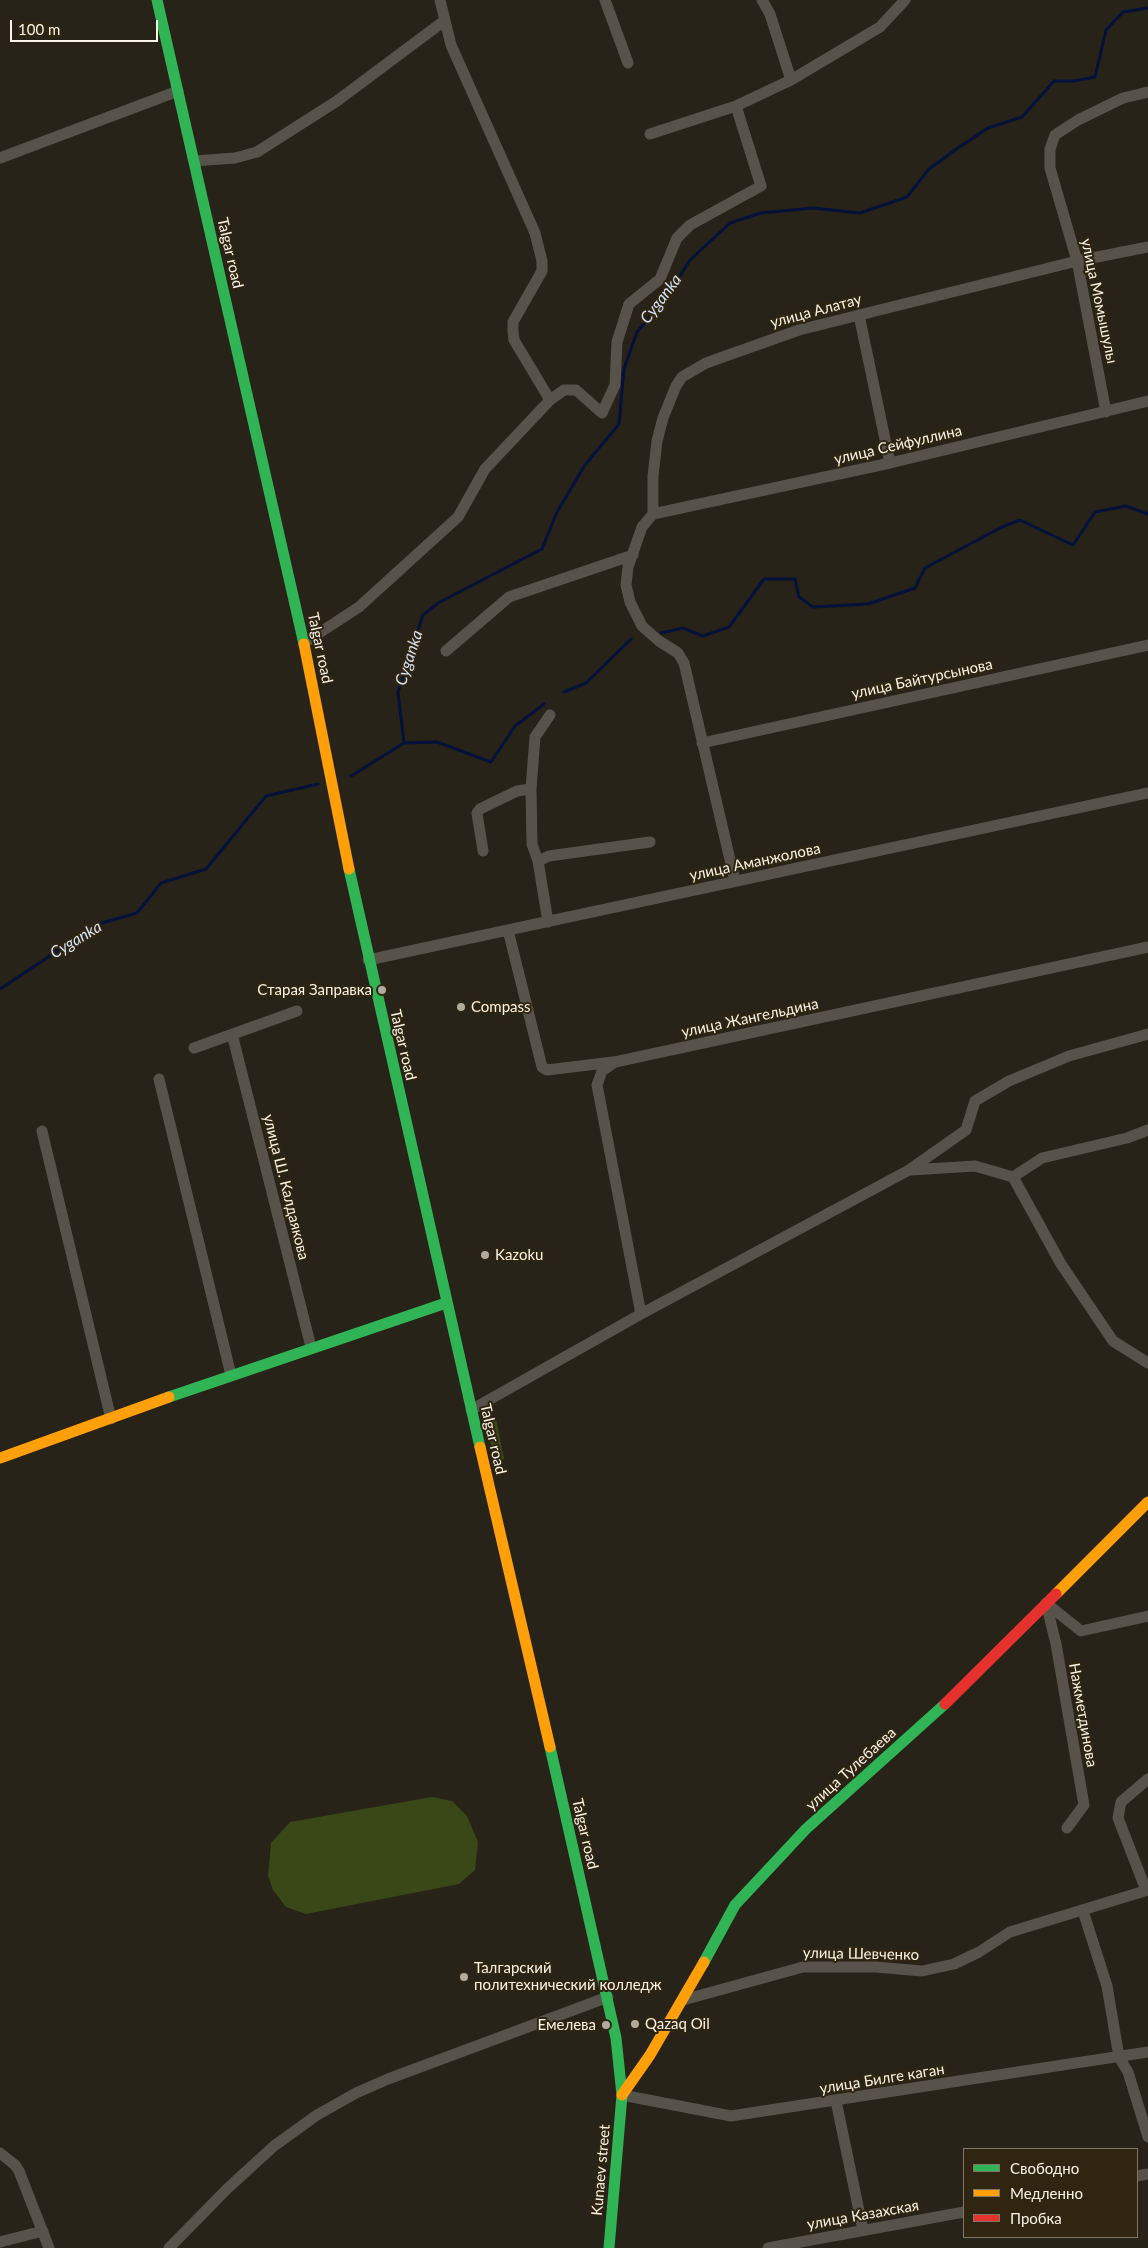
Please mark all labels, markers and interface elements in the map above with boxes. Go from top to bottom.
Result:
scale bar [12,10,160,42]
text: 100 m [18,20,60,38]
street label: Talgar road [213,216,247,290]
street label: улица Момышулы [1077,237,1121,365]
water label: Cyganka [636,271,686,327]
street label: улица Алатау [768,290,864,332]
street label: улица Сейфуллина [832,422,964,468]
street label: Talgar road [304,611,336,685]
water label: Cyganka [391,628,427,688]
street label: улица Байтурсынова [850,655,994,703]
street label: улица Аманжолова [688,839,822,885]
water label: Cyganka [47,917,105,963]
place label: Старая Заправка [257,981,372,999]
marker: Старая Заправка [376,984,388,996]
street label: улица Жангельдина [680,995,820,1041]
place label: Compass [471,998,531,1016]
marker: Compass [455,1001,467,1013]
street label: Talgar road [386,1008,420,1082]
street label: улица Ш. Калдаякова [259,1112,313,1262]
place label: Kazoku [495,1246,543,1264]
marker: Kazoku [479,1249,491,1261]
street label: Talgar road [476,1402,510,1476]
street label: Нажметдинова [1065,1662,1101,1768]
street label: улица Тулебаева [802,1724,900,1814]
street label: Talgar road [568,1797,602,1871]
street label: улица Шевченко [803,1944,919,1964]
place label: Талгарский политехнический колледж [474,1959,662,1994]
marker: Талгарский политехнический колледж [458,1971,470,1983]
place label: Qazaq Oil [645,2015,710,2033]
place label: Емелева [537,2016,596,2034]
marker: Qazaq Oil [629,2018,641,2030]
marker: Емелева [600,2019,612,2031]
street label: улица Билге каган [818,2060,946,2098]
street label: Kunaev street [588,2124,614,2216]
legend [963,2148,1138,2238]
text: Свободно [1010,2159,1079,2177]
text: Медленно [1010,2184,1083,2202]
street label: улица Казахская [806,2196,920,2234]
text: Пробка [1010,2209,1062,2227]

